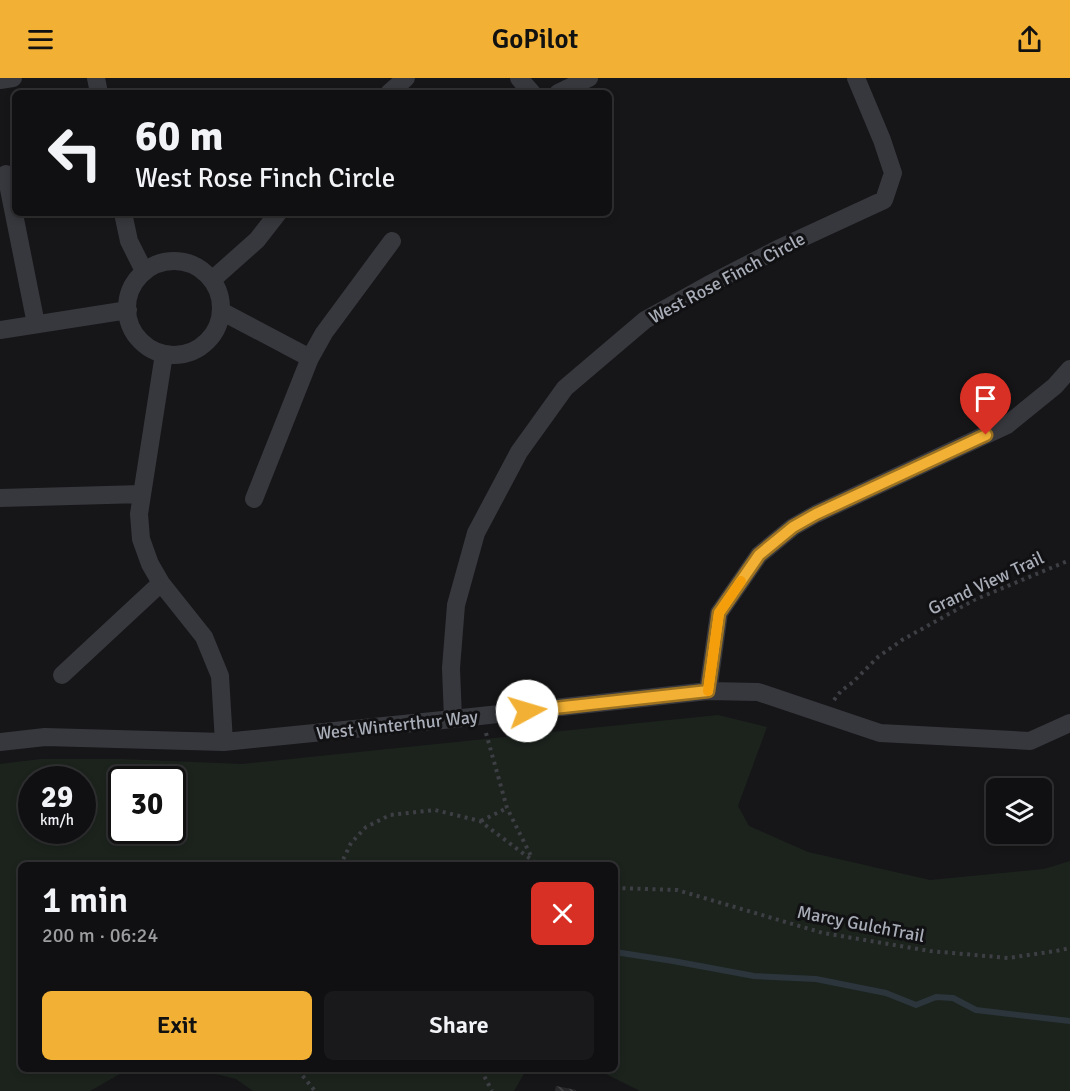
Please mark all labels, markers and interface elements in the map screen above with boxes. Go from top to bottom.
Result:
icon: menu [24,23,57,56]
text: GoPilot [492,23,578,56]
icon: share [1013,23,1046,56]
text: 60 m [135,111,224,162]
icon: left [36,114,114,192]
text: West Rose Finch Circle [135,162,395,195]
street label: West Rose Finch Circle [645,228,809,328]
pin [960,373,1011,435]
icon: arrive [969,382,1002,415]
street label: Grand View Trail [925,547,1047,619]
position arrow [495,679,559,743]
street label: West Winterthur Way [315,706,479,744]
speed limit sign: 30 [108,766,186,844]
map controls [986,778,1052,844]
button: layers [986,778,1052,844]
text: 29 [41,779,73,816]
text: km/h [40,811,74,829]
text: 1 min [42,878,128,923]
button: close [531,882,594,945]
street label: Marcy GulchTrail [795,901,927,947]
text: 200 m · 06:24 [42,923,158,948]
button: Exit [42,991,312,1060]
button: Share [324,991,594,1060]

